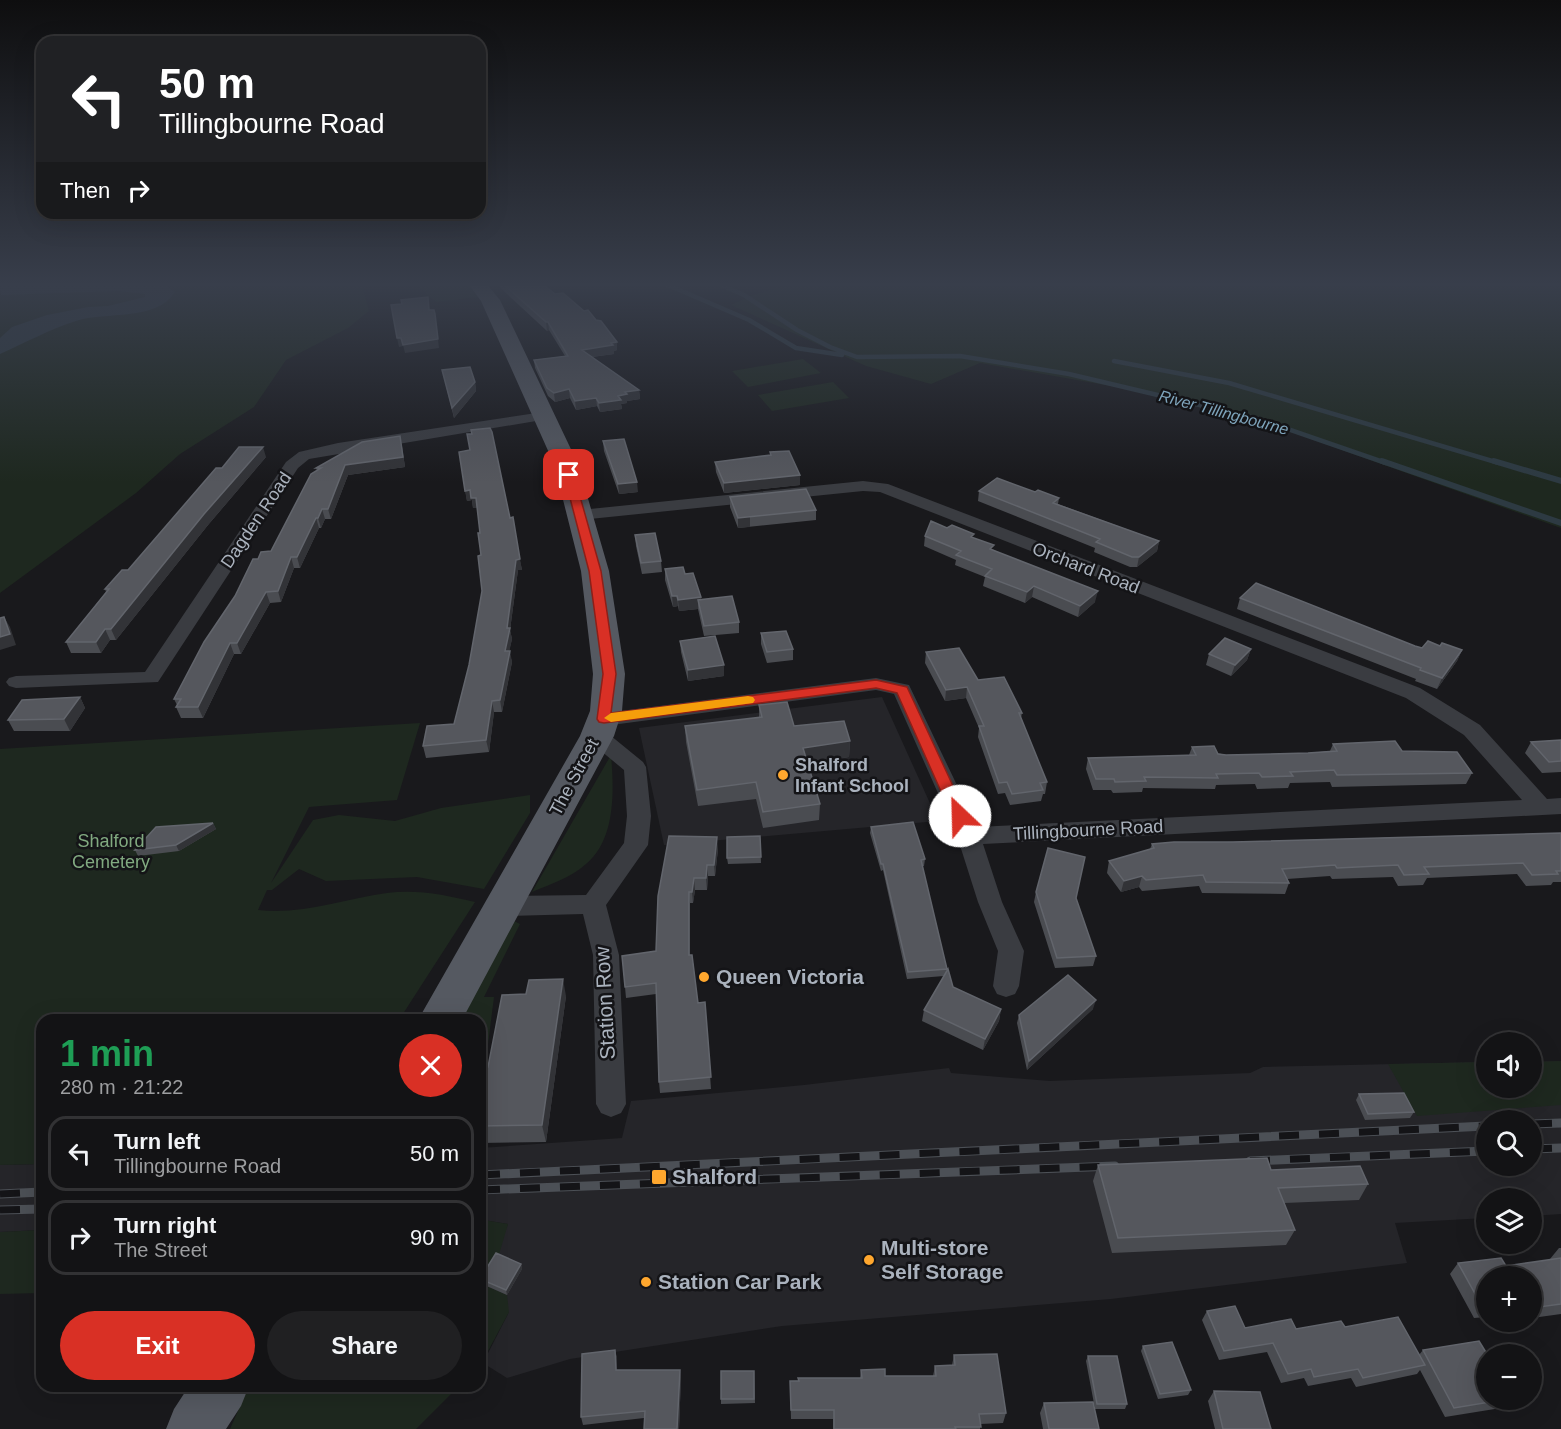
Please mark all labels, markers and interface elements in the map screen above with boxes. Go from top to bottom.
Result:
icon: left [60,60,138,138]
text: 50 m [159,60,255,107]
text: Tillingbourne Road [159,109,385,139]
icon: right [122,174,155,207]
text: Then [60,178,110,203]
water label: River Tillingbourne [1157,387,1291,438]
pin [543,449,594,500]
icon: arrive [552,458,585,491]
street label: Dagden Road [217,468,295,572]
street label: Orchard Road [1030,538,1142,598]
street label: The Street [545,735,603,819]
place label: Shalford Infant School [795,755,909,796]
marker: Shalford Infant School [776,768,790,782]
position arrow [928,784,992,848]
street label: Tillingbourne Road [1012,816,1164,844]
park label: Shalford Cemetery [72,831,150,872]
street label: Station Row [590,945,619,1060]
place label: Queen Victoria [716,965,864,988]
marker: Queen Victoria [697,970,711,984]
map controls [1476,1032,1542,1410]
button: sound [1476,1032,1542,1098]
text: 1 min [60,1033,154,1074]
button: close [399,1034,462,1097]
text: 280 m · 21:22 [60,1076,183,1098]
button: search [1476,1110,1542,1176]
text: Turn left [114,1129,200,1154]
icon: left [63,1137,96,1170]
text: 50 m [410,1141,459,1166]
text: Tillingbourne Road [114,1155,281,1177]
place label: Shalford [672,1165,757,1188]
marker: Shalford [650,1168,668,1186]
button: layers [1476,1188,1542,1254]
text: Turn right [114,1213,216,1238]
icon: right [63,1221,96,1254]
text: 90 m [410,1225,459,1250]
place label: Multi-store Self Storage [881,1236,1004,1283]
text: The Street [114,1239,207,1261]
marker: Multi-store Self Storage [862,1253,876,1267]
button: + [1476,1266,1542,1332]
place label: Station Car Park [658,1270,822,1293]
marker: Station Car Park [639,1275,653,1289]
button: Exit [60,1311,255,1380]
button: Share [267,1311,462,1380]
button: − [1476,1344,1542,1410]

